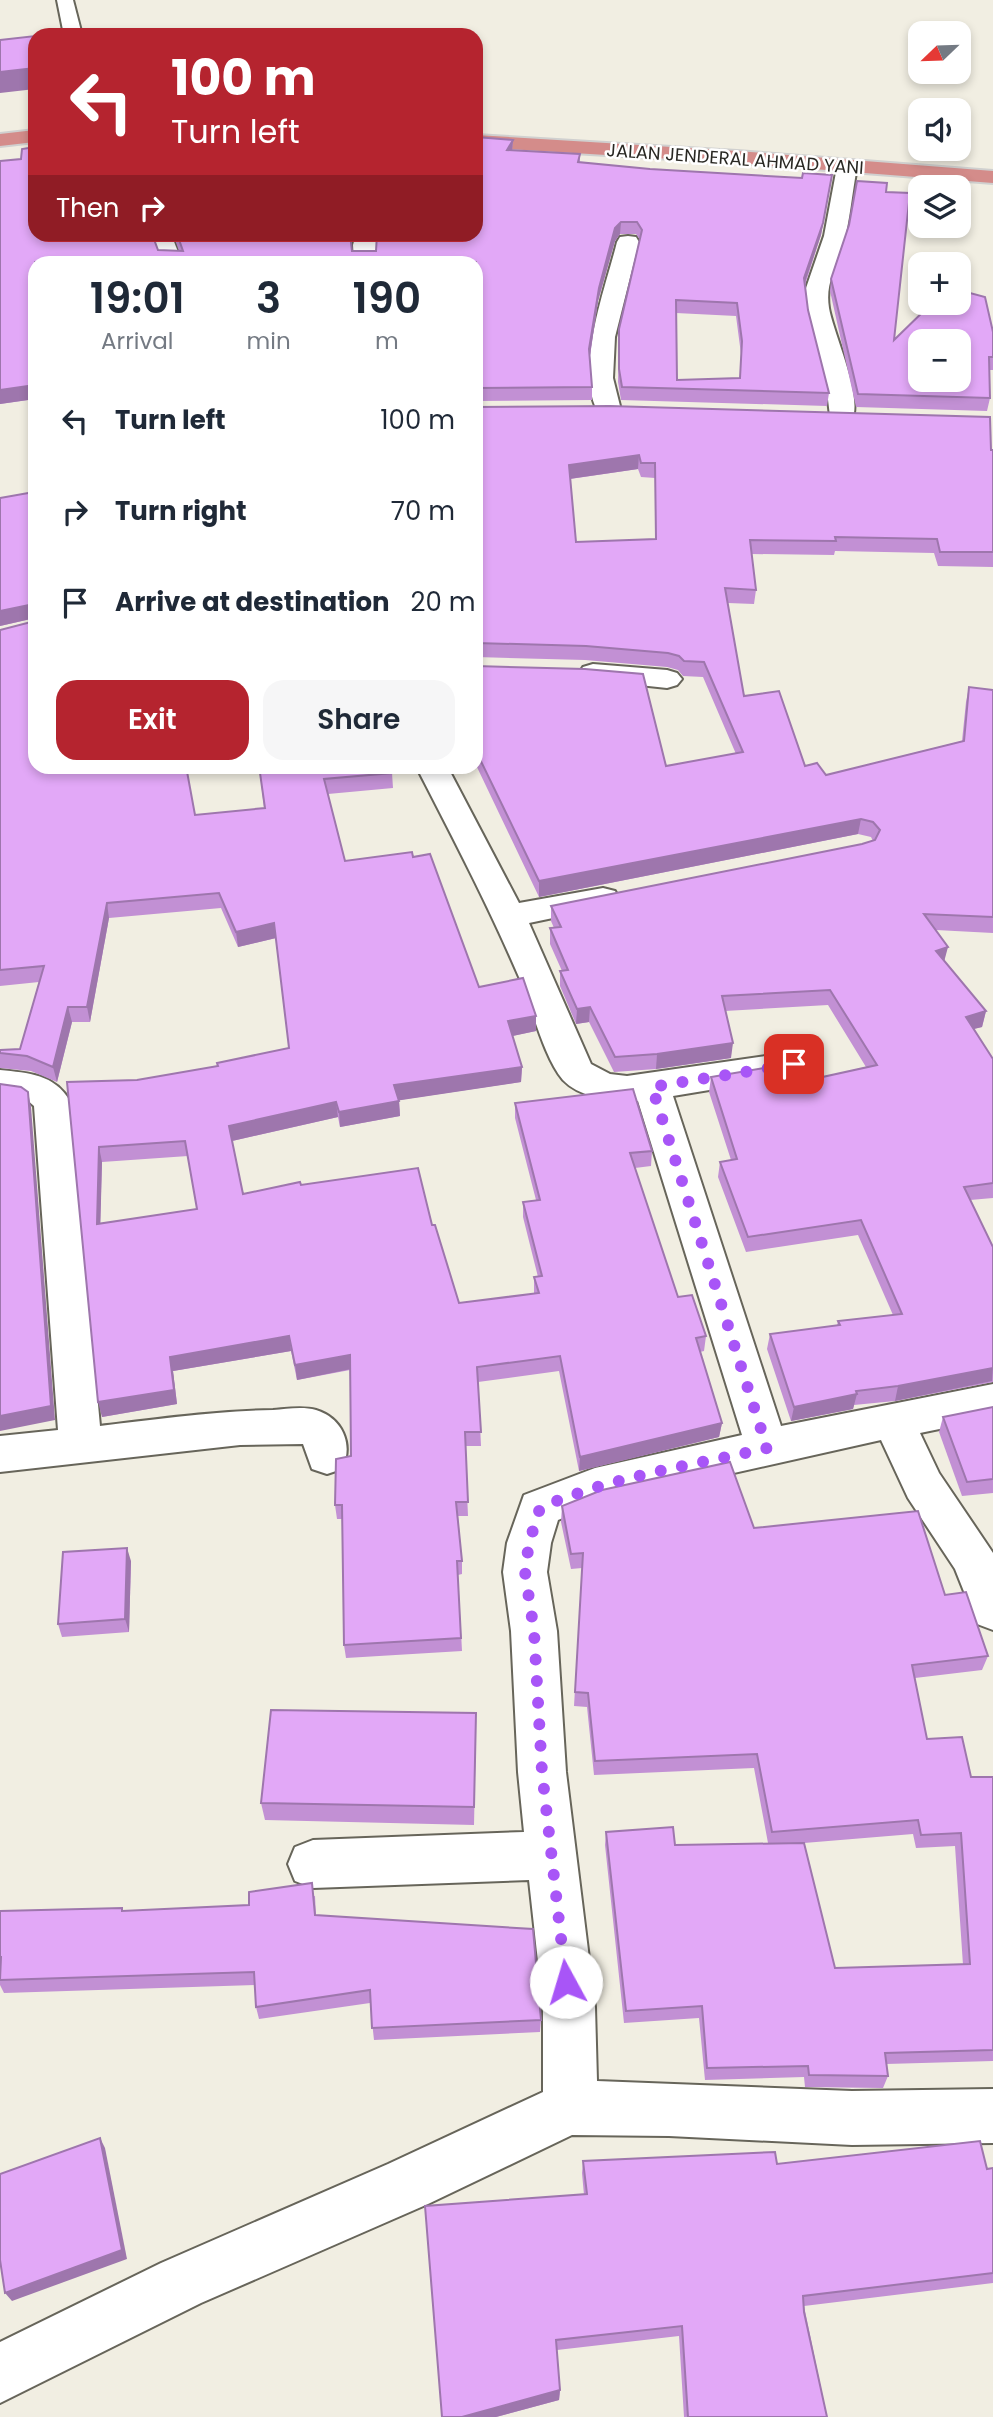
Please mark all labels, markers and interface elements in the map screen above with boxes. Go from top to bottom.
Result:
north arrow [908,21,971,84]
map controls [908,21,971,392]
text: 100 m [171,44,316,112]
icon: left [56,56,147,147]
button: sound [908,98,971,161]
text: Turn left [171,109,300,154]
street label: JALAN JENDERAL AHMAD YANI [606,137,864,180]
button: layers [908,175,971,238]
icon: right [133,189,171,227]
text: Then [56,190,119,226]
button: + [908,252,971,315]
text: 19:01 [90,269,185,328]
text: 3 [256,269,281,328]
text: 190 [353,269,421,328]
text: Arrival [101,325,174,357]
text: min [247,325,291,357]
text: m [375,325,399,357]
button: − [908,329,971,392]
icon: left [56,402,94,440]
text: Turn left [115,402,226,438]
text: 100 m [380,402,455,438]
icon: right [56,493,94,531]
text: Turn right [115,493,247,529]
text: 70 m [391,493,455,529]
icon: arrive [56,584,94,622]
text: Arrive at destination [115,584,390,620]
text: 20 m [411,584,476,620]
button: Exit [56,680,249,760]
button: Share [263,680,455,760]
pin [764,1034,824,1094]
icon: arrive [775,1045,813,1083]
position arrow [529,1945,603,2019]

